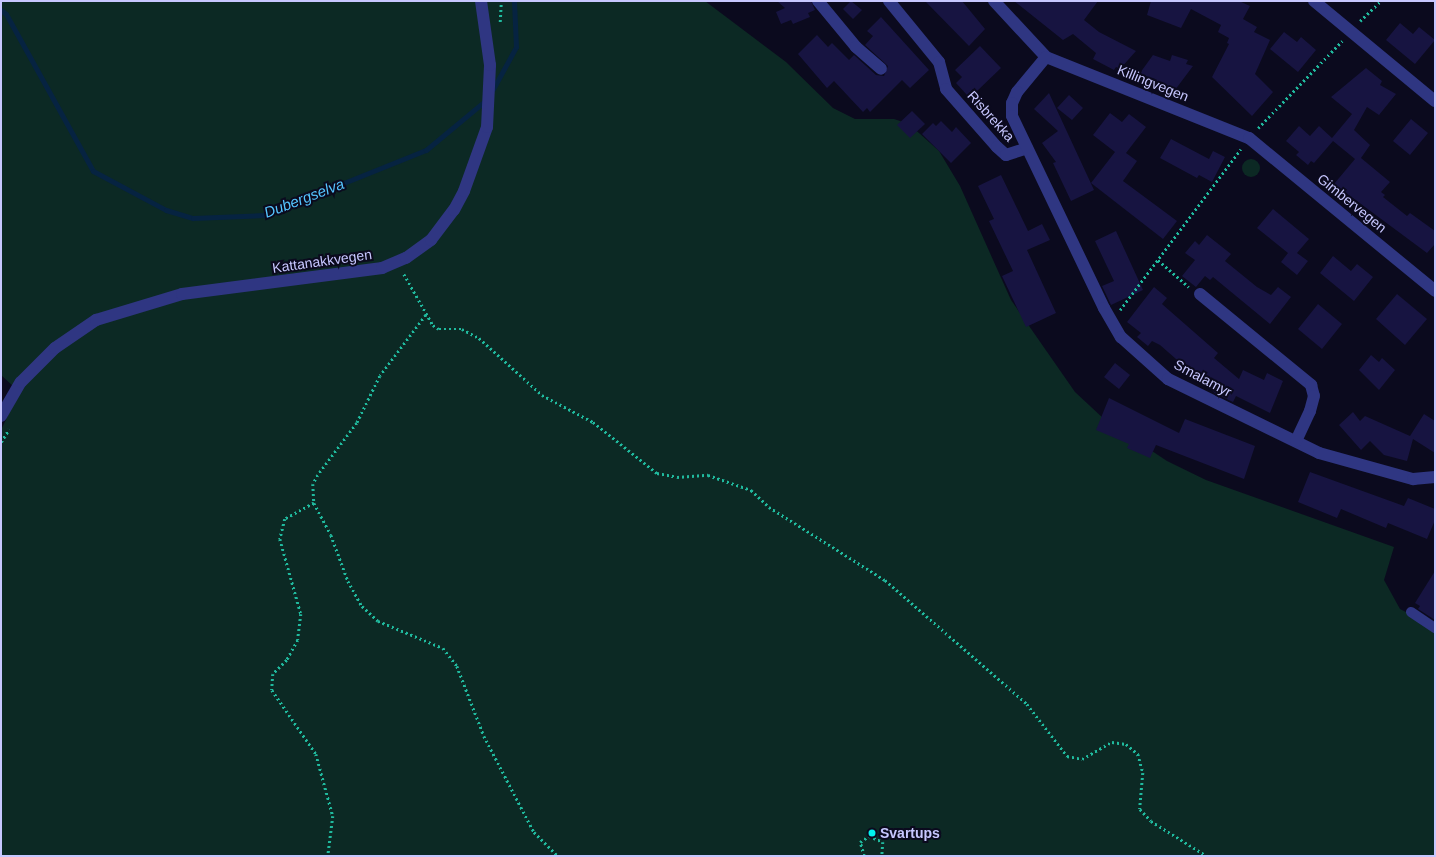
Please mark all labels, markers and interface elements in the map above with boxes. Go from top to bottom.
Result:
street label: Killingvegen [1115,61,1191,105]
street label: Risbrekka [964,87,1018,145]
street label: Gimbervegen [1314,170,1390,236]
water label: Dubergselva [261,175,347,221]
street label: Kattanakkvegen [271,246,373,276]
street label: Smalamyr [1171,356,1235,400]
place label: Svartups [880,825,940,841]
marker: Svartups [867,828,877,838]

